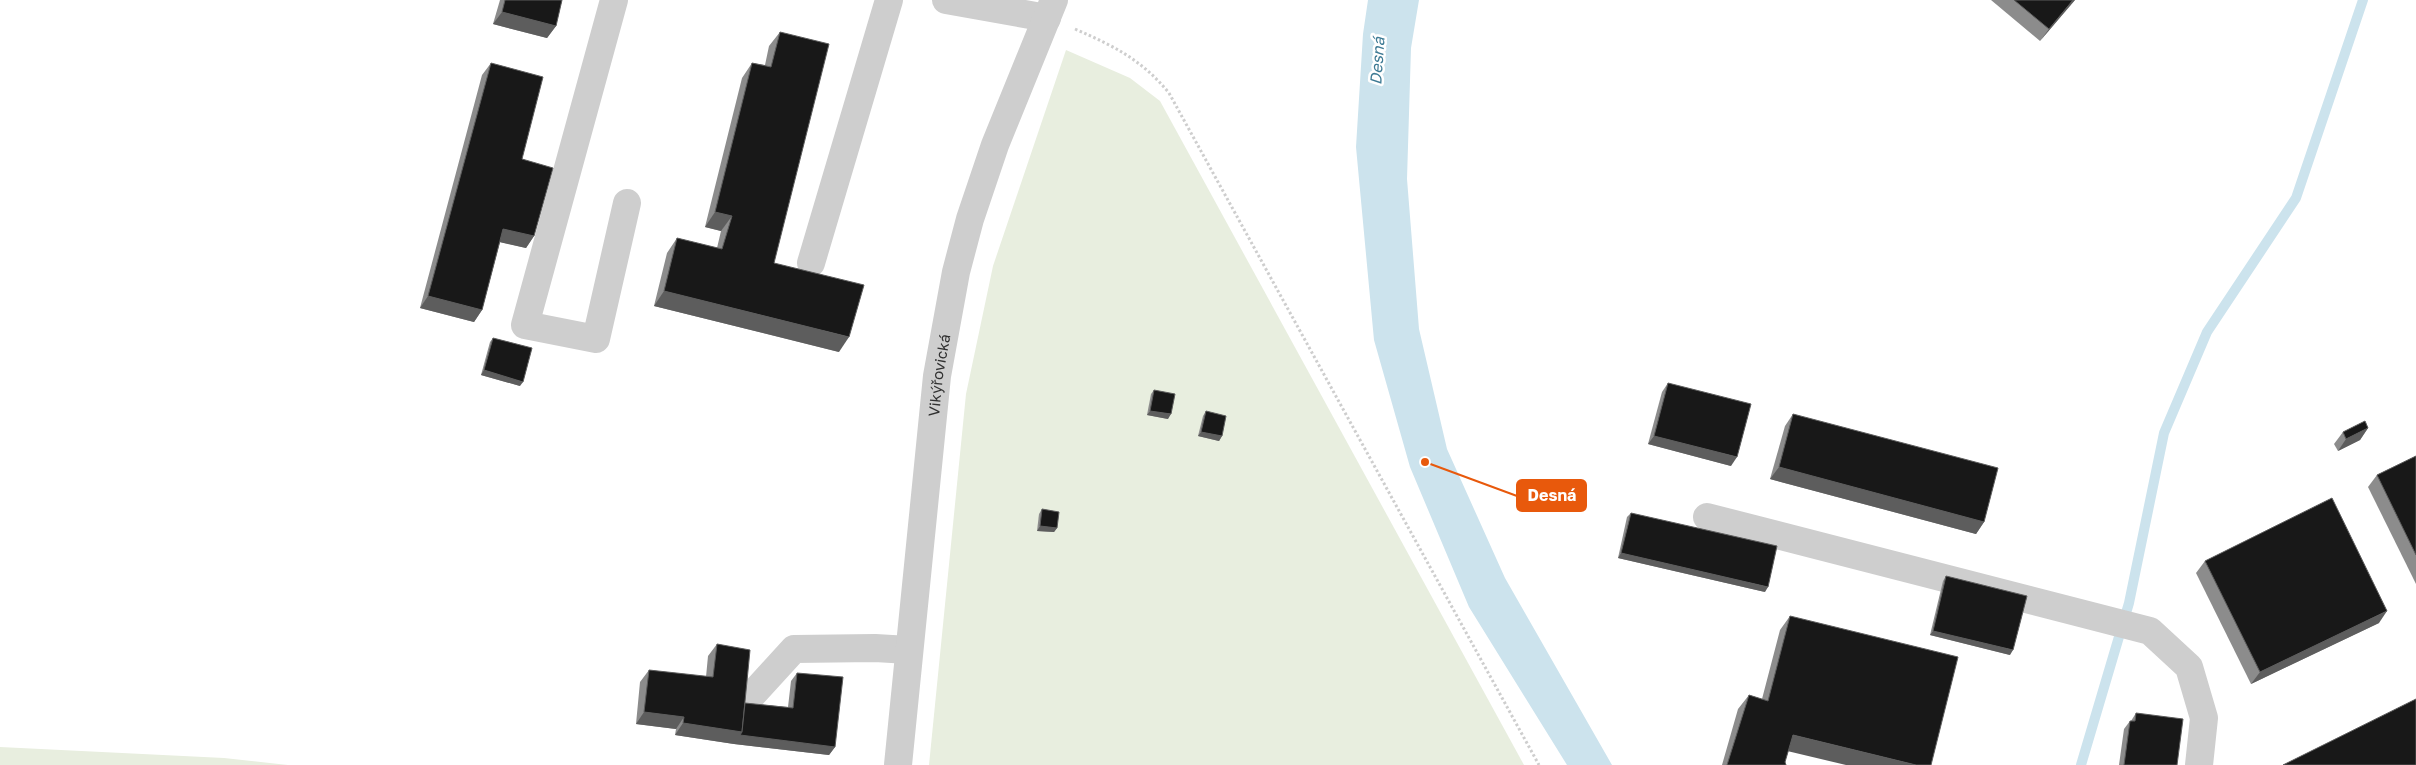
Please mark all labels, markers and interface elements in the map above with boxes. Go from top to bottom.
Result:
water label: Desná [1365,34,1389,86]
street label: Vikýřovická [924,332,954,417]
callout: Desná [1517,480,1586,511]
text: Desná [1528,485,1576,505]

